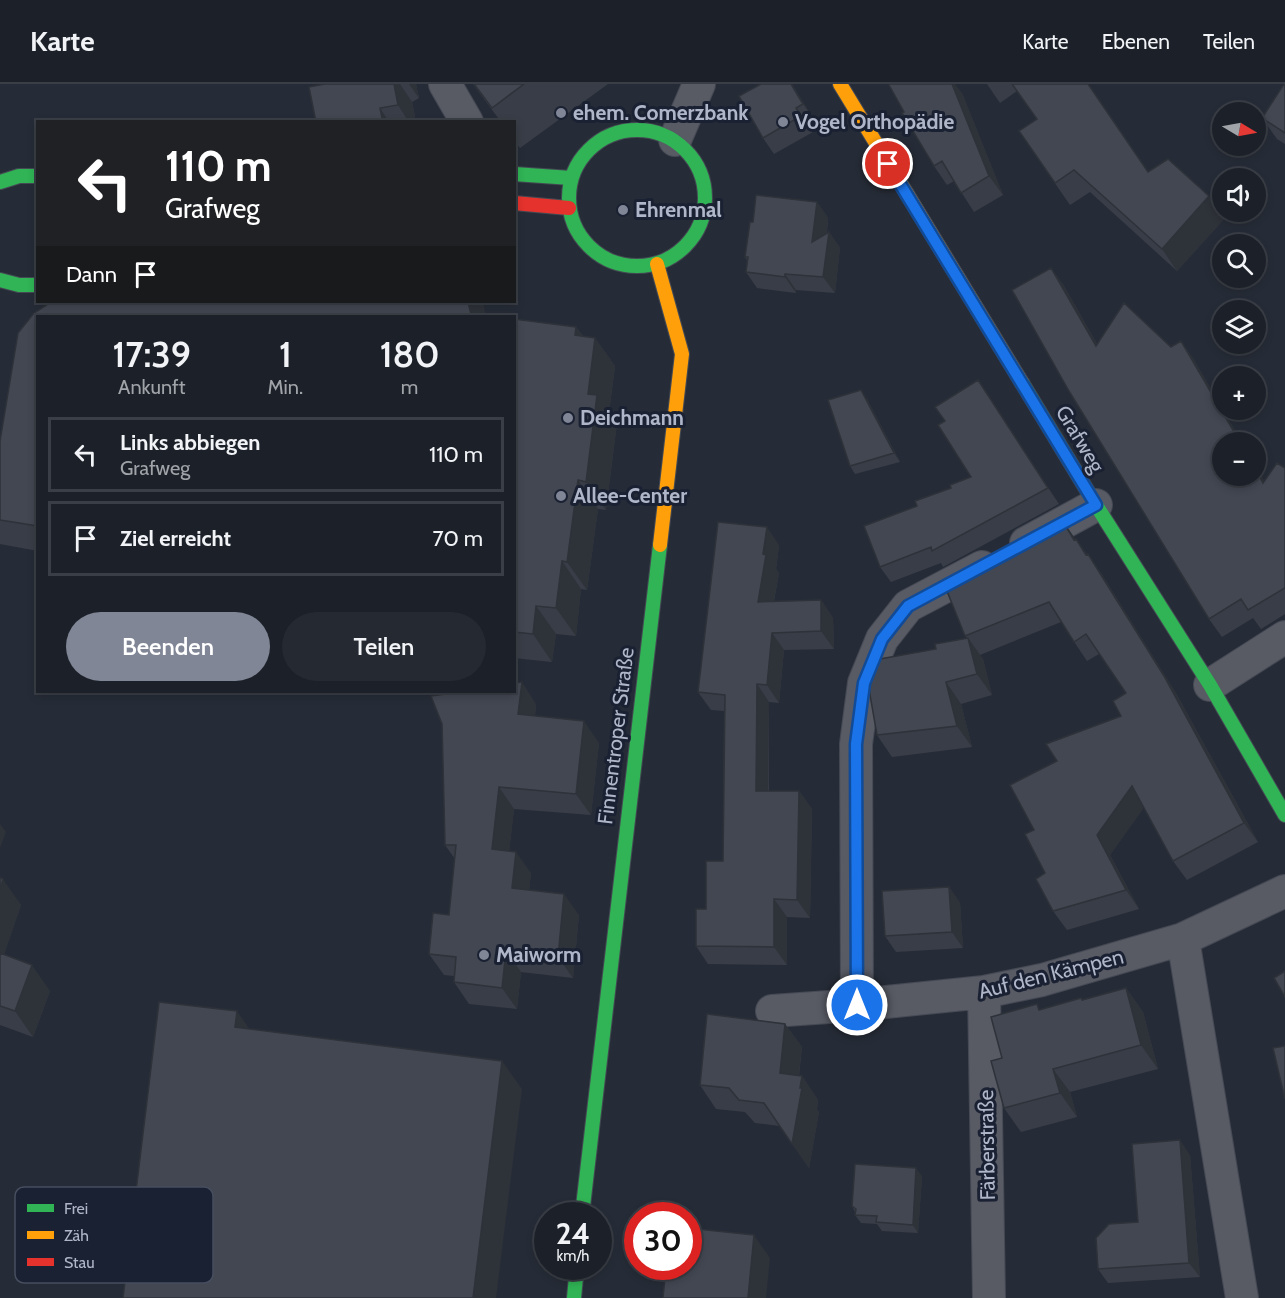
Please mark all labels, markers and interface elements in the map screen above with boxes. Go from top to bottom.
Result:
text: Karte [30,24,95,58]
text: Karte [1022,29,1069,54]
text: Ebenen [1102,29,1170,54]
text: Teilen [1203,29,1255,54]
place label: ehem. Comerzbank [573,100,749,125]
north arrow [1212,102,1266,156]
map controls [1212,102,1266,486]
marker: ehem. Comerzbank [554,106,568,120]
place label: Vogel Orthopädie [795,109,954,134]
marker: Vogel Orthopädie [776,115,790,129]
pin [862,138,913,189]
text: 110 m [165,140,272,192]
icon: left [66,144,144,222]
icon: arrive [871,147,904,180]
button: sound [1212,168,1266,222]
text: Grafweg [165,192,260,225]
place label: Ehrenmal [635,197,722,222]
marker: Ehrenmal [616,203,630,217]
button: search [1212,234,1266,288]
icon: arrive [129,258,162,291]
text: Dann [66,261,117,288]
button: layers [1212,300,1266,354]
text: 17:39 [113,332,191,376]
text: 1 [279,332,292,376]
text: 180 [380,332,439,376]
button: + [1212,366,1266,420]
text: Ankunft [118,375,185,399]
text: Min. [268,375,303,399]
text: m [401,375,418,399]
street label: Grafweg [1051,401,1110,477]
place label: Deichmann [580,405,684,430]
marker: Deichmann [561,411,575,425]
text: Links abbiegen [120,429,260,456]
button: − [1212,432,1266,486]
icon: left [69,438,102,471]
text: 110 m [429,441,483,468]
text: Grafweg [120,456,190,480]
place label: Allee-Center [573,483,687,508]
marker: Allee-Center [554,489,568,503]
icon: arrive [69,522,102,555]
text: Ziel erreicht [120,525,231,552]
text: 70 m [433,525,483,552]
button: Beenden [66,612,270,681]
button: Teilen [282,612,486,681]
street label: Finnentroper Straße [592,646,639,826]
place label: Maiworm [496,942,581,967]
street label: Auf den Kämpen [976,943,1126,1004]
marker: Maiworm [477,948,491,962]
position arrow [825,973,889,1037]
street label: Färberstraße [973,1089,1000,1201]
legend [15,1187,213,1283]
text: Frei [64,1199,88,1218]
speed limit sign: 30 [624,1202,702,1280]
text: 24 [556,1215,590,1252]
text: Zäh [64,1226,89,1245]
text: km/h [557,1247,589,1265]
text: Stau [64,1253,95,1272]

